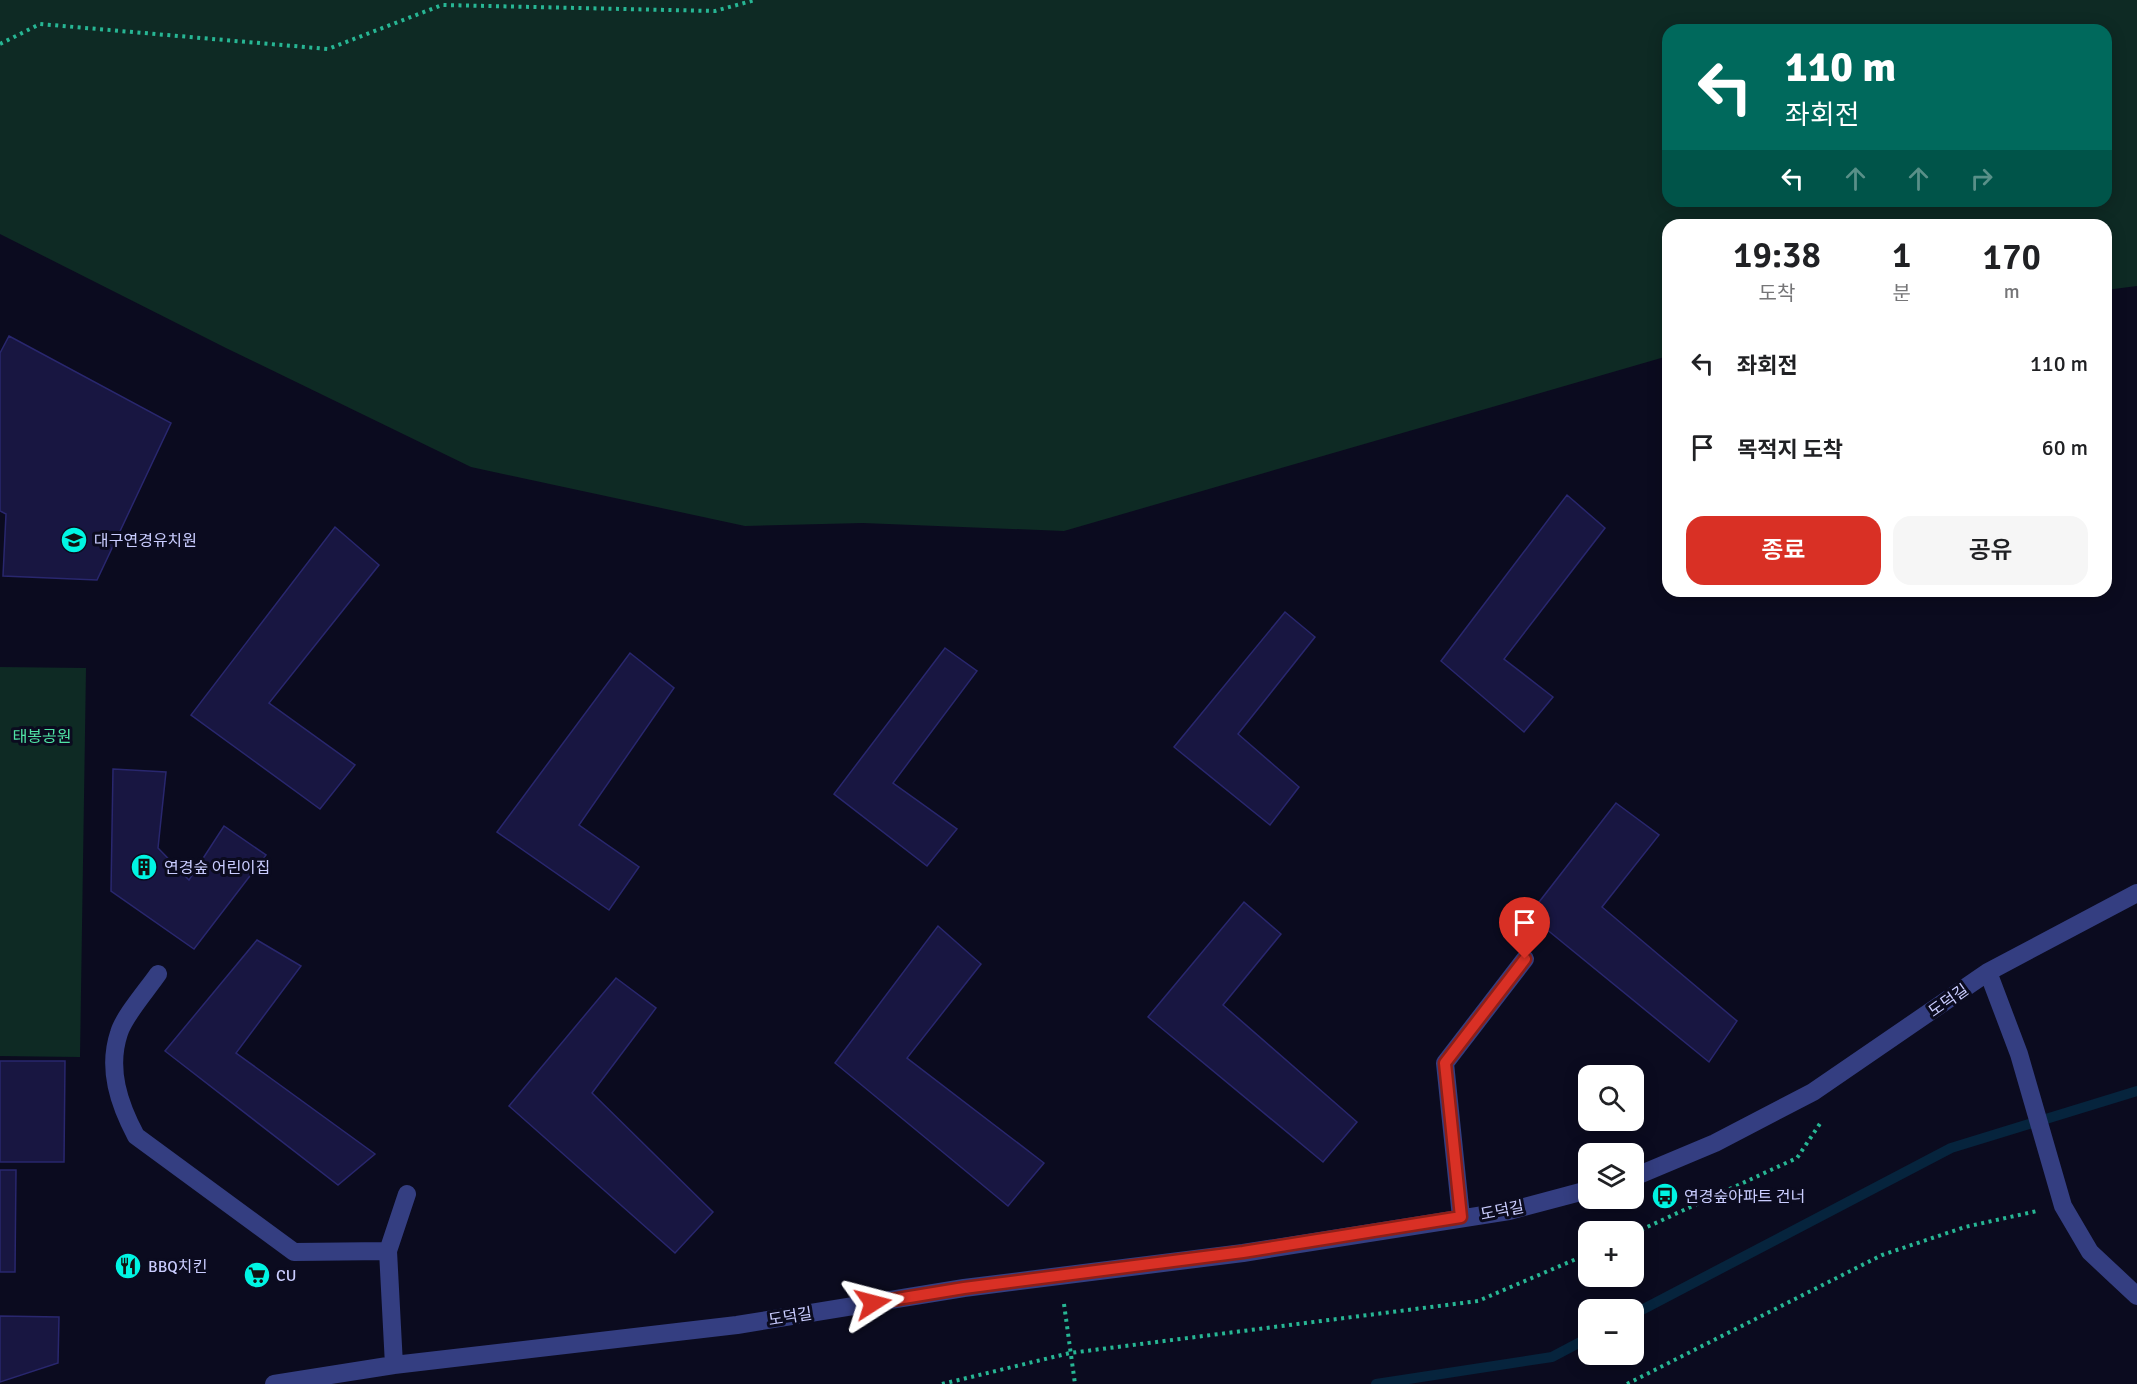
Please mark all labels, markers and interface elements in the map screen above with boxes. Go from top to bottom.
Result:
text: 110 m [1785,42,1896,93]
icon: left [1686,48,1764,126]
text: 좌회전 [1785,99,1860,132]
icon: left [1776,162,1809,195]
icon: ahead [1839,162,1872,195]
icon: ahead [1902,162,1935,195]
icon: right [1965,162,1998,195]
text: 19:38 [1733,233,1821,278]
text: 1 [1892,233,1912,278]
text: 170 [1983,235,2041,280]
text: m [2004,279,2020,304]
text: 도착 [1759,281,1795,306]
text: 분 [1893,281,1911,306]
icon: left [1686,347,1719,380]
text: 110 m [2030,350,2088,377]
text: 좌회전 [1737,352,1798,379]
icon: arrive [1686,431,1719,464]
text: 60 m [2042,434,2088,461]
text: 목적지 도착 [1737,436,1843,463]
button: 종료 [1686,516,1881,585]
button: 공유 [1893,516,2088,585]
school or university icon: 대구연경유치원 [59,525,89,555]
place label: 대구연경유치원 [94,531,197,551]
park label: 태봉공원 [13,727,71,747]
building icon: 연경숲 어린이집 [129,852,159,882]
place label: 연경숲 어린이집 [164,858,271,878]
pin [1499,897,1550,959]
icon: arrive [1508,906,1541,939]
street label: 도덕길 [1925,980,1972,1022]
map controls [1578,1065,1644,1365]
button: search [1578,1065,1644,1131]
button: layers [1578,1143,1644,1209]
bus stop icon: 연경숲아파트 건너 [1650,1181,1680,1211]
place label: 연경숲아파트 건너 [1684,1187,1805,1207]
street label: 도덕길 [1479,1197,1526,1225]
button: + [1578,1221,1644,1287]
restaurant icon: BBQ치킨 [113,1251,143,1281]
place label: BBQ치킨 [148,1257,207,1277]
supermarket icon: CU [242,1260,272,1290]
place label: CU [276,1266,296,1286]
position arrow [841,1271,905,1335]
button: − [1578,1299,1644,1365]
street label: 도덕길 [767,1304,814,1330]

